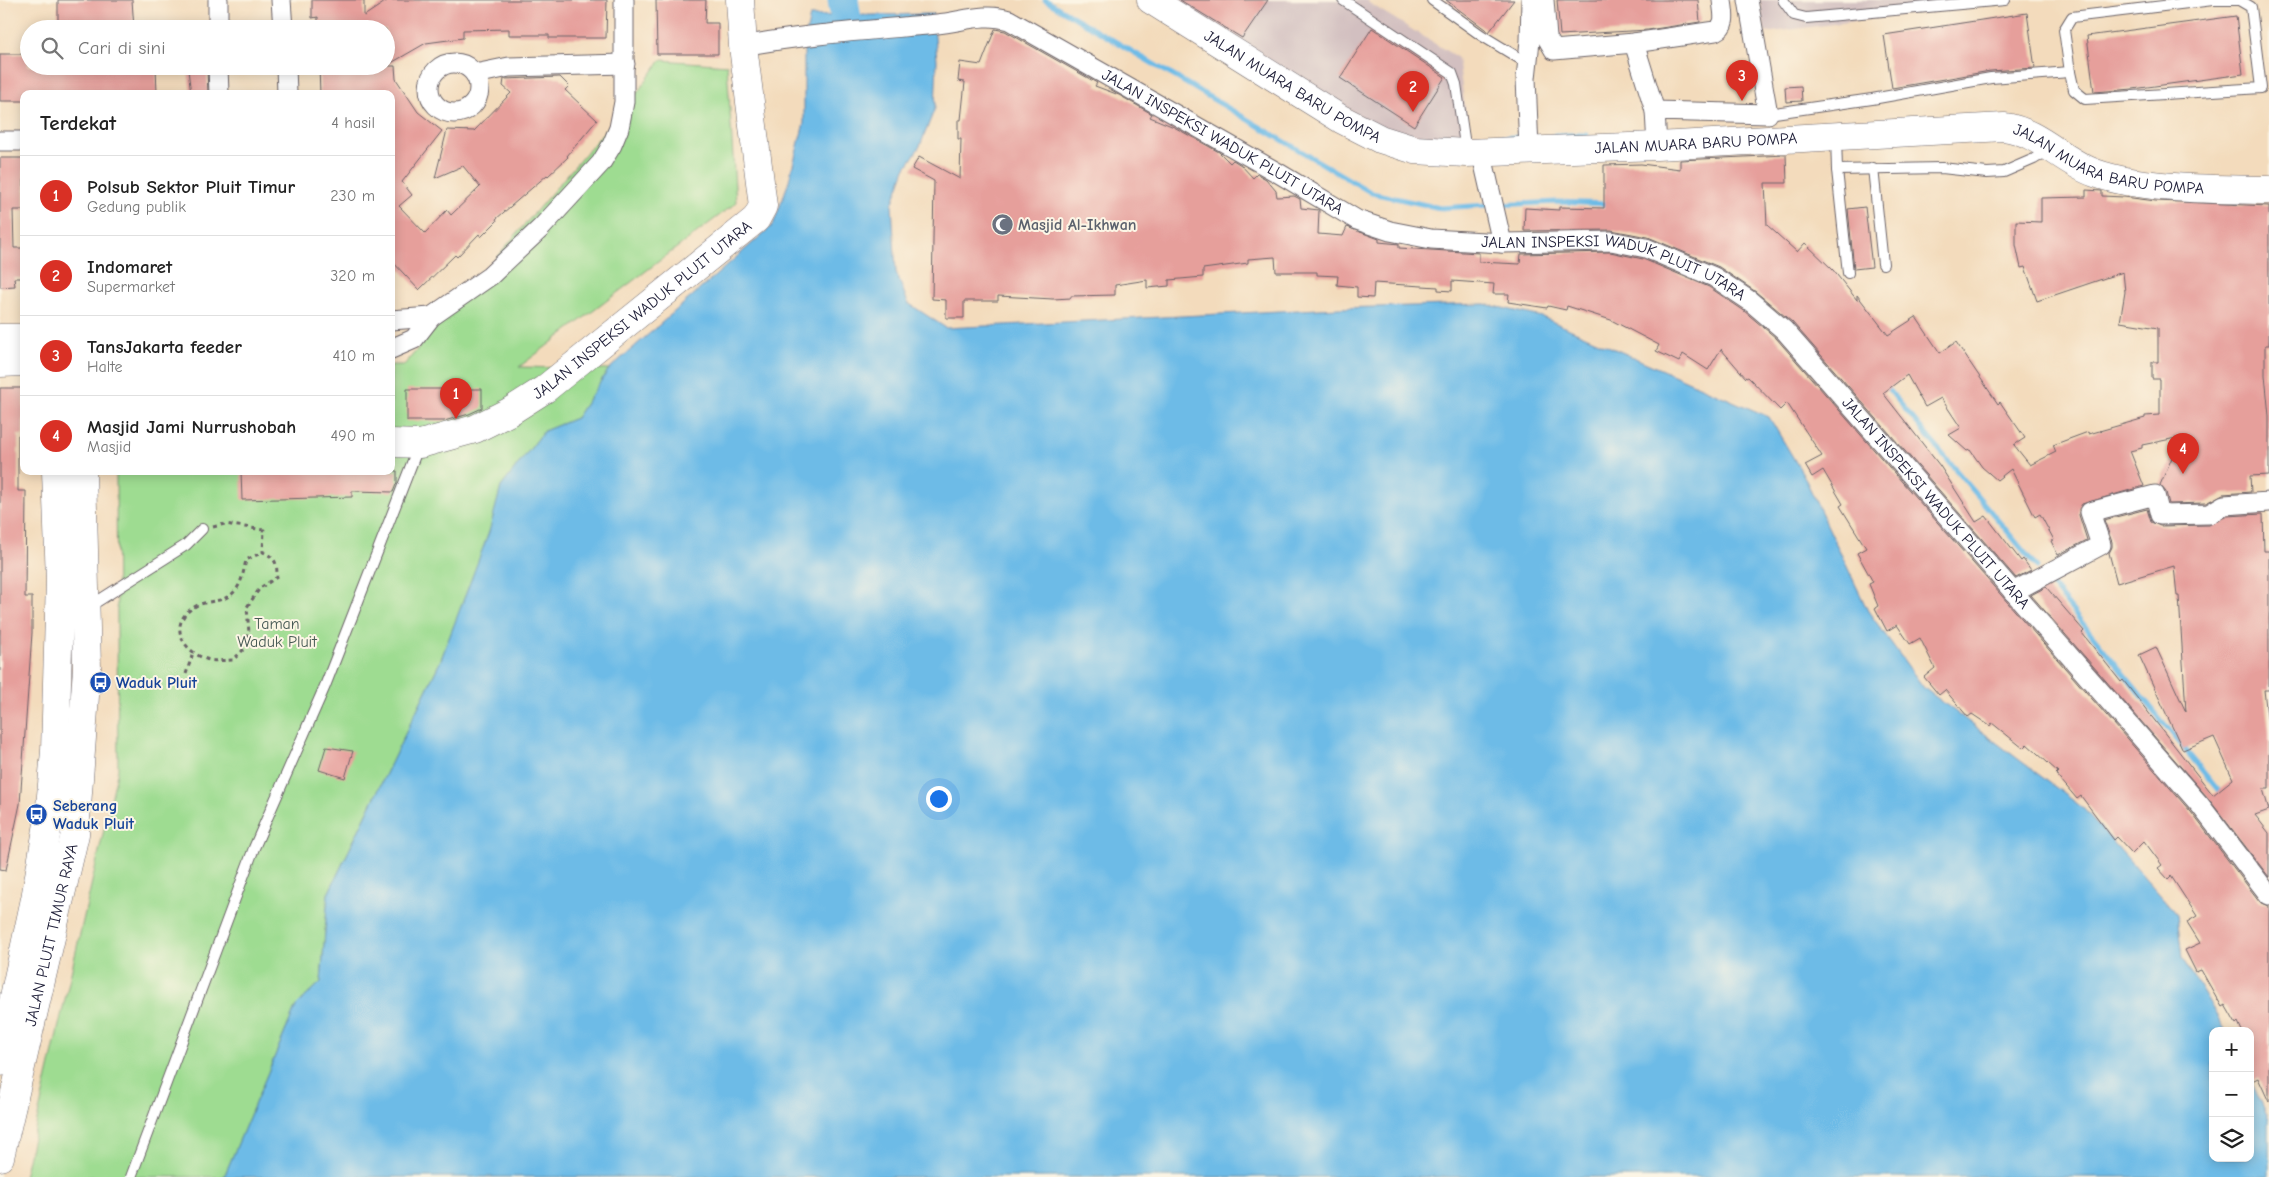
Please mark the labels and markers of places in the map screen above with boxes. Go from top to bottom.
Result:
pin: 3 [1726,60,1758,101]
pin: 2 [1397,71,1429,112]
mosque icon: Masjid Al-Ikhwan [990,213,1014,237]
place label: Masjid Al-Ikhwan [1018,216,1137,234]
pin: 1 [440,378,472,419]
pin: 4 [2167,433,2199,474]
bus stop icon: Waduk Pluit [88,671,112,695]
place label: Waduk Pluit [116,674,198,692]
place label: Seberang Waduk Pluit [53,797,135,833]
bus stop icon: Seberang Waduk Pluit [25,803,49,827]

